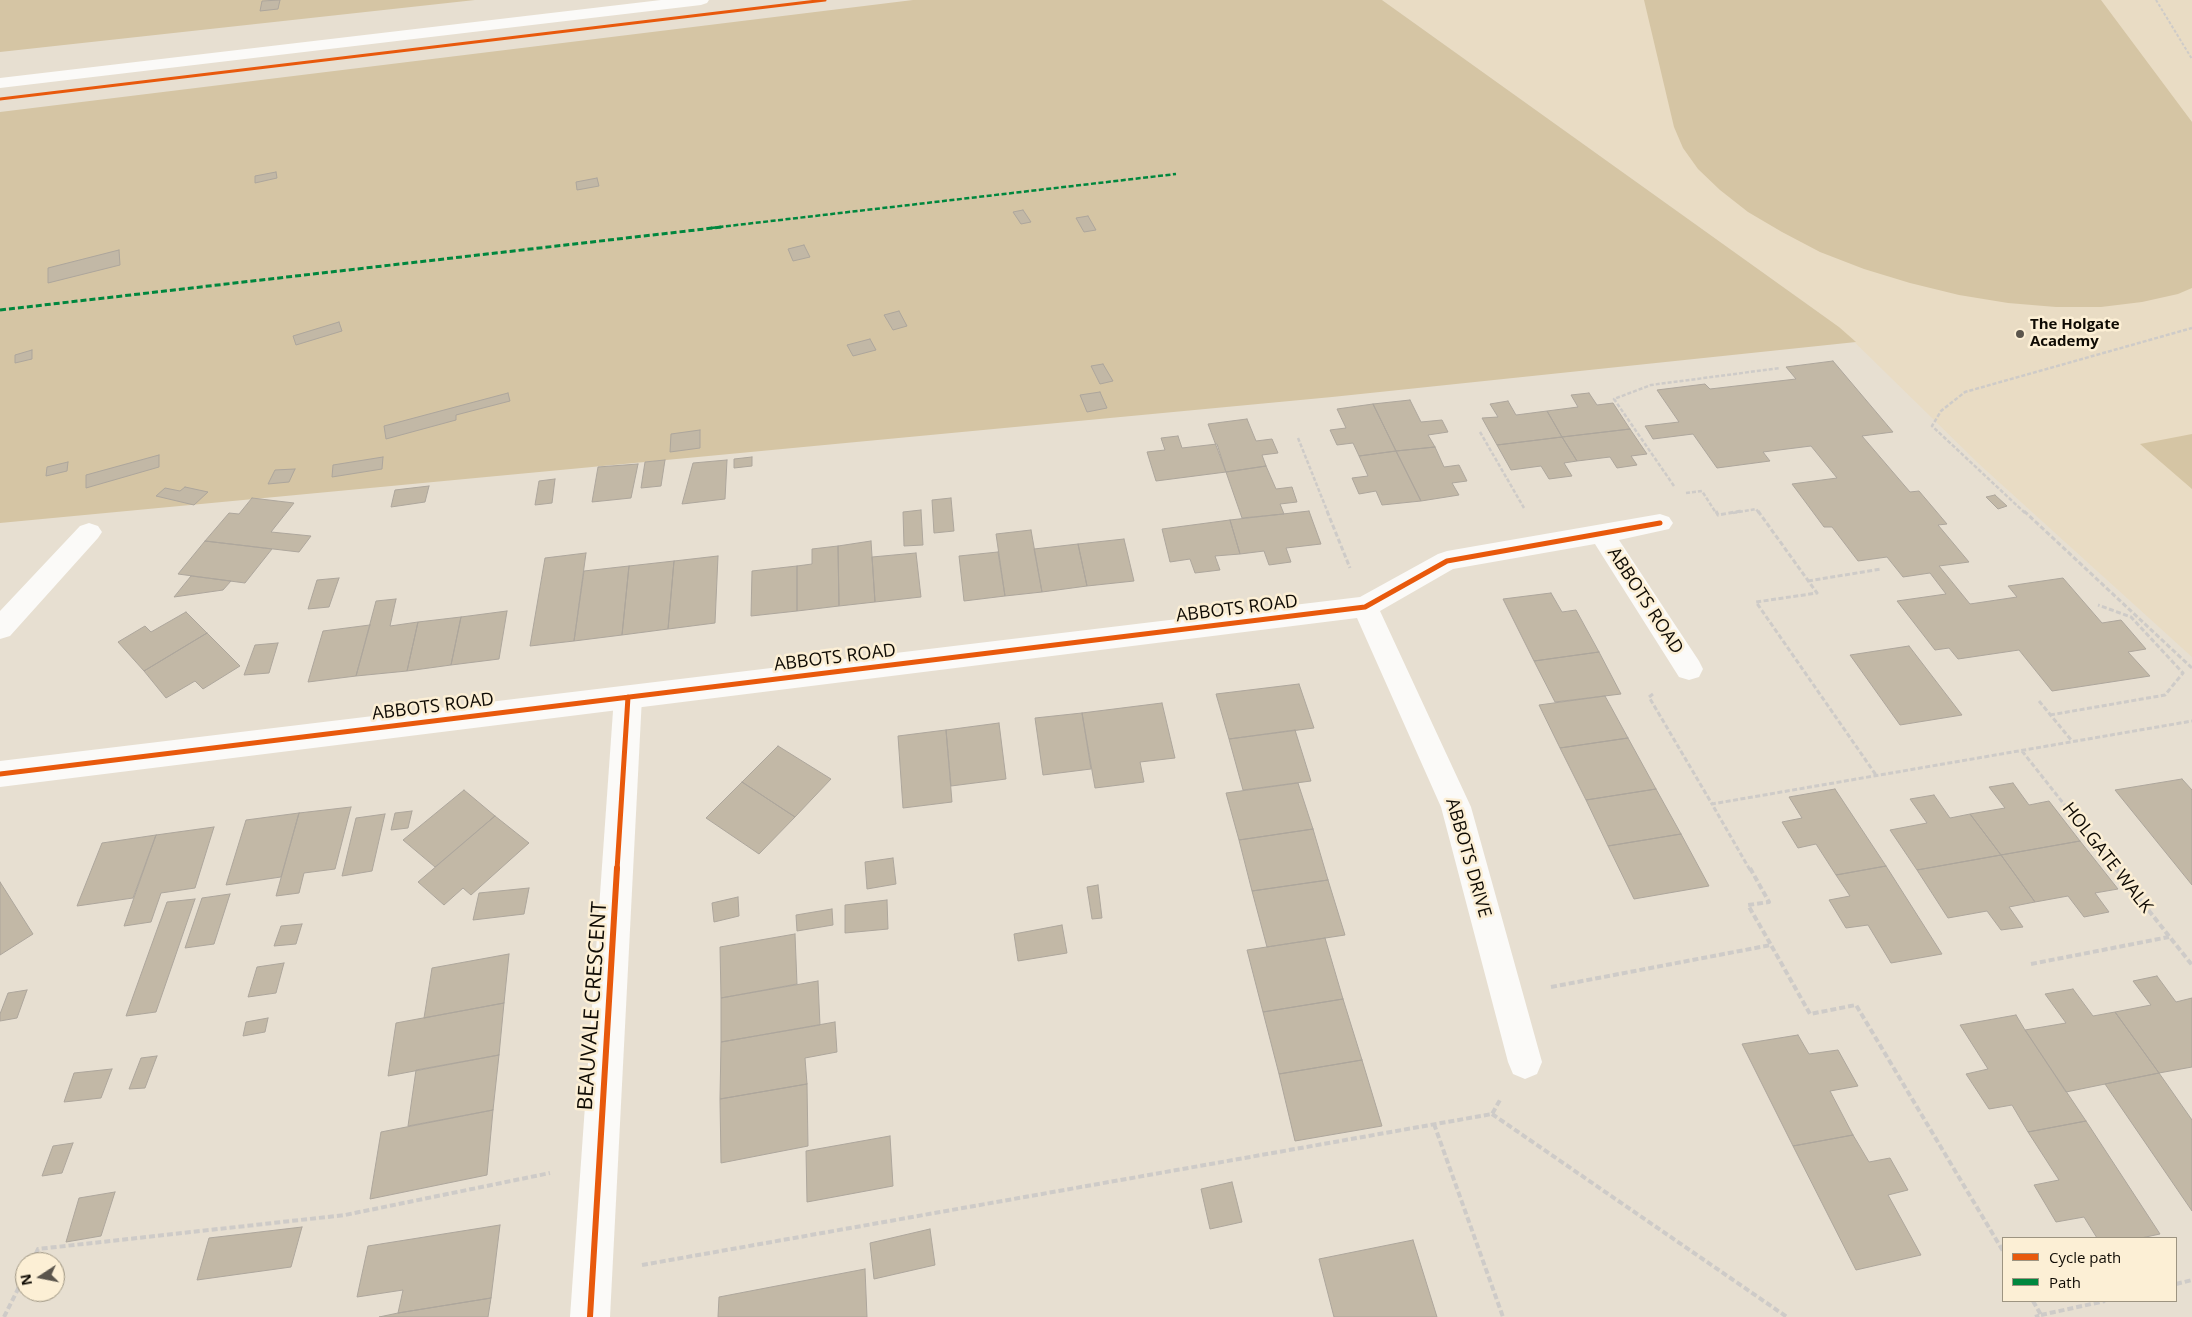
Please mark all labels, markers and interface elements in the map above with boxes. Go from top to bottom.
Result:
place label: The Holgate Academy [2030,316,2120,351]
marker: The Holgate Academy [2014,328,2026,340]
street label: ABBOTS ROAD [1603,544,1687,658]
street label: ABBOTS ROAD [1175,591,1299,627]
street label: ABBOTS ROAD [773,640,897,676]
street label: ABBOTS ROAD [371,689,495,725]
street label: ABBOTS DRIVE [1441,796,1495,920]
street label: HOLGATE WALK [2057,798,2157,918]
street label: BEAUVALE CRESCENT [573,901,613,1111]
legend [2002,1237,2177,1302]
text: Cycle path [2049,1247,2121,1267]
north arrow [15,1252,65,1302]
text: N [15,1272,36,1287]
text: Path [2049,1272,2081,1292]

